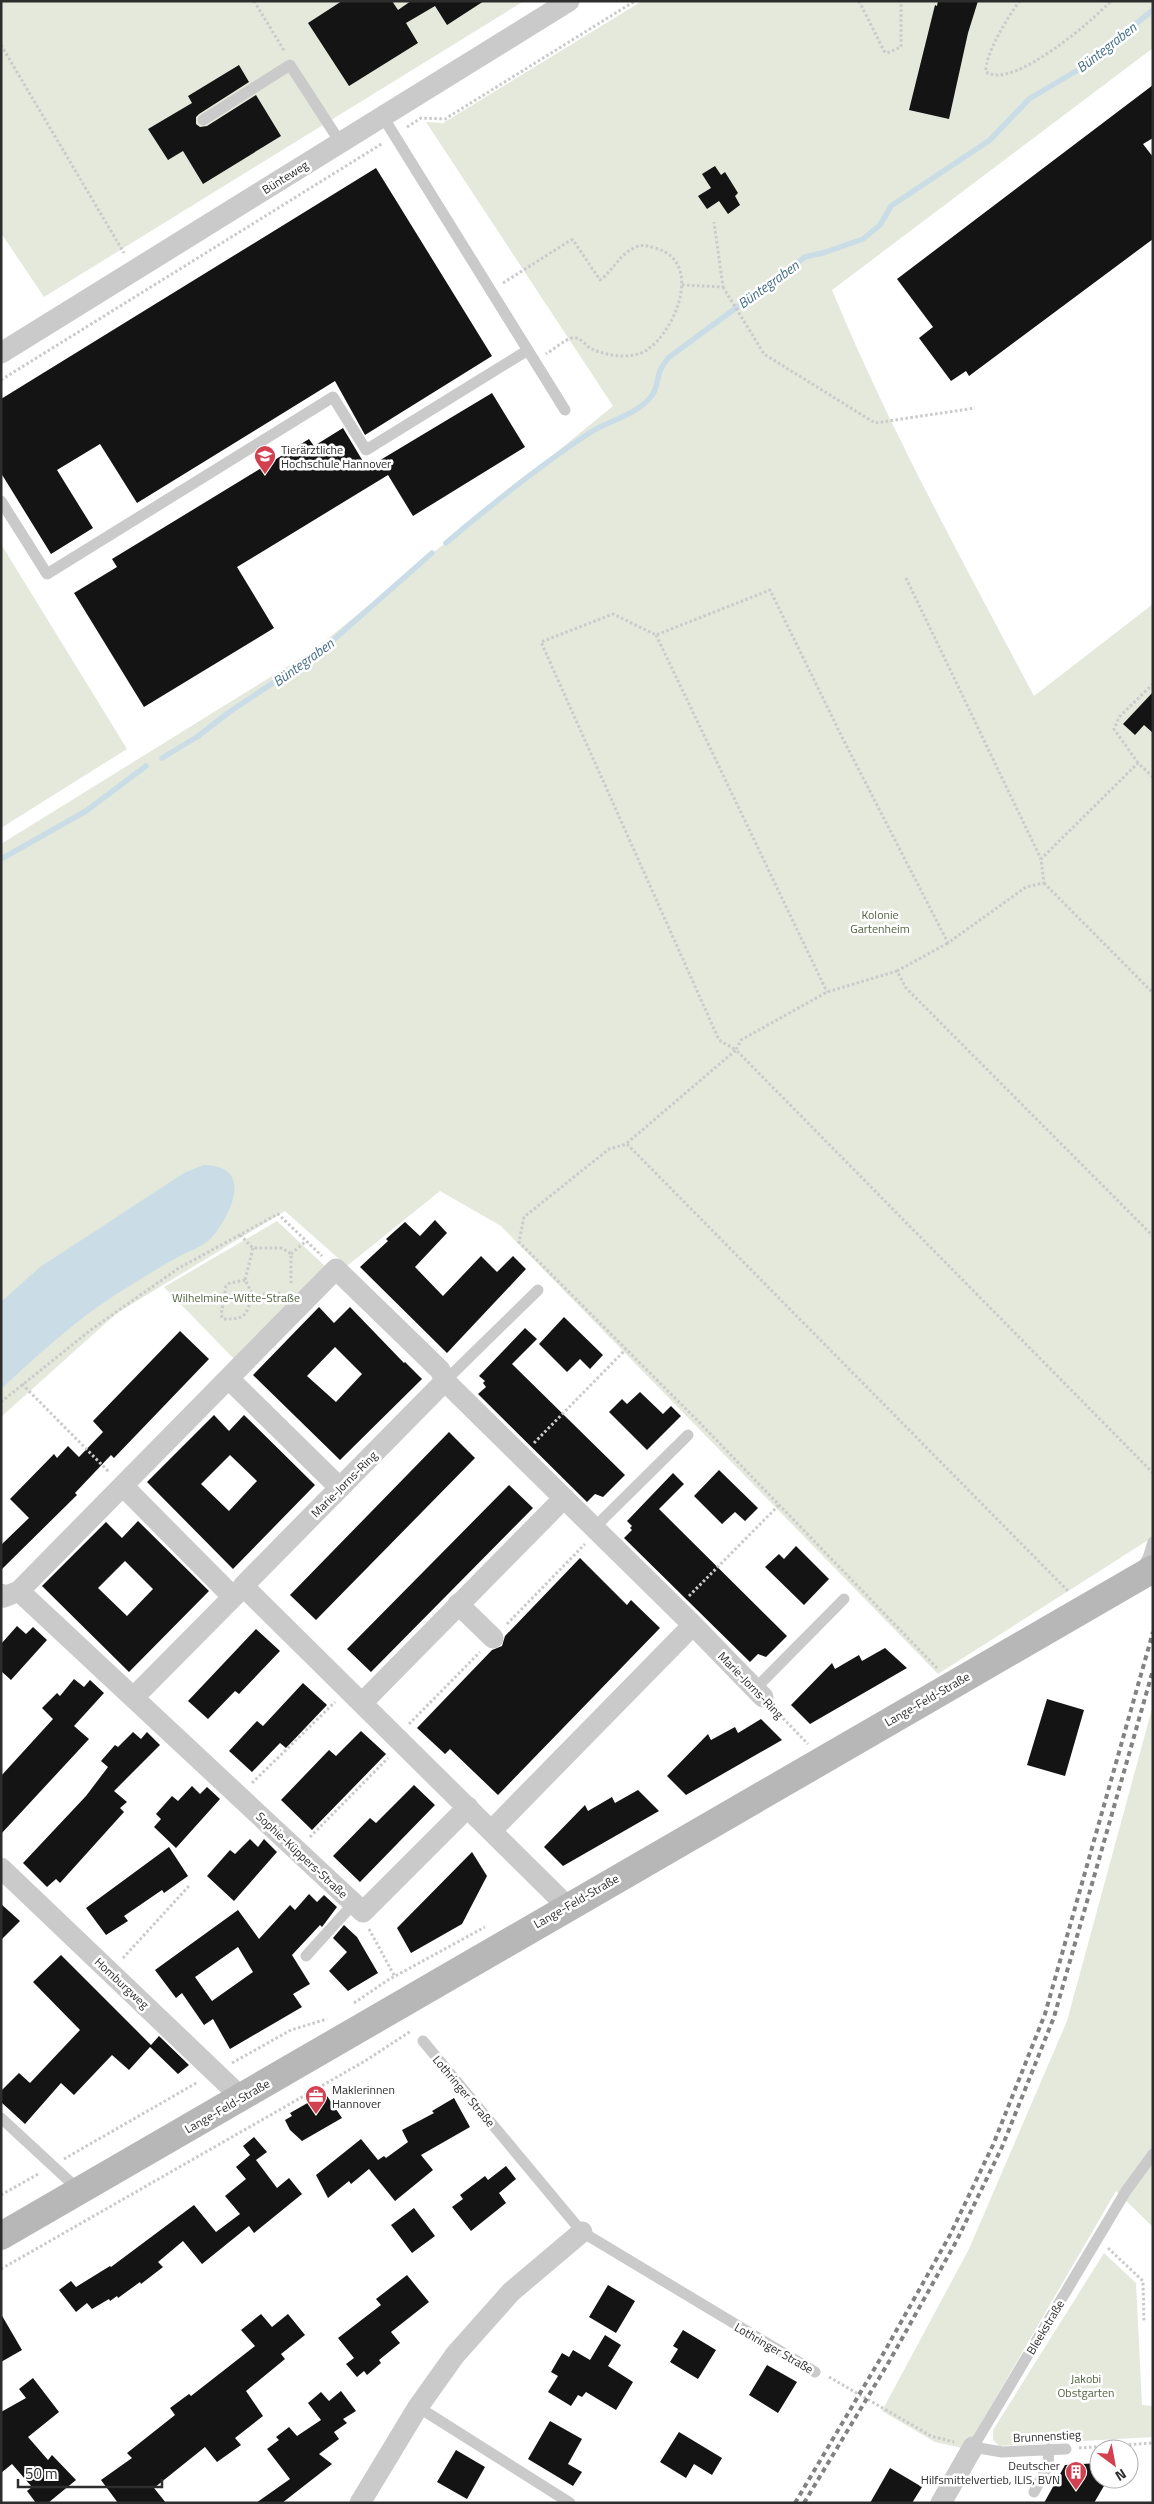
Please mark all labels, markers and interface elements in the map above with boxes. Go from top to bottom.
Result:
water label: Büntegraben [1072,16,1141,77]
street label: Bünteweg [258,155,312,199]
water label: Büntegraben [733,254,804,313]
place label: Tierärztliche Hochschule Hannover [281,440,391,473]
school or university icon: Tierärztliche Hochschule Hannover [253,444,277,475]
water label: Büntegraben [268,632,339,691]
park label: Kolonie Gartenheim [850,905,910,938]
park label: Wilhelmine-Witte-Straße [172,1288,300,1307]
street label: Marie-Jorns-Ring [306,1446,382,1522]
street label: Marie-Jorns-Ring [714,1647,788,1723]
street label: Lange-Feld-Straße [881,1667,973,1731]
street label: Sophie-Küppers-Straße [252,1807,352,1903]
street label: Lange-Feld-Straße [530,1869,622,1933]
street label: Homburgweg [90,1953,154,2013]
street label: Lothringer Straße [428,2051,500,2131]
street label: Lange-Feld-Straße [181,2074,273,2138]
place label: Maklerinnen Hannover [332,2080,395,2113]
office icon: Maklerinnen Hannover [304,2084,328,2115]
street label: Bleekstraße [1021,2296,1069,2358]
street label: Lothringer Straße [731,2318,817,2378]
park label: Jakobi Obstgarten [1057,2369,1115,2402]
street label: Brunnenstieg [1013,2425,1081,2447]
north arrow [1089,2439,1139,2489]
scale bar [18,2456,161,2488]
place label: Deutscher Hilfsmittelvertieb, ILIS, BVN [921,2456,1060,2489]
building icon: Deutscher Hilfsmittelvertieb, ILIS, BVN [1064,2460,1088,2491]
text: 50 m [25,2462,58,2485]
text: N [1111,2464,1131,2487]

